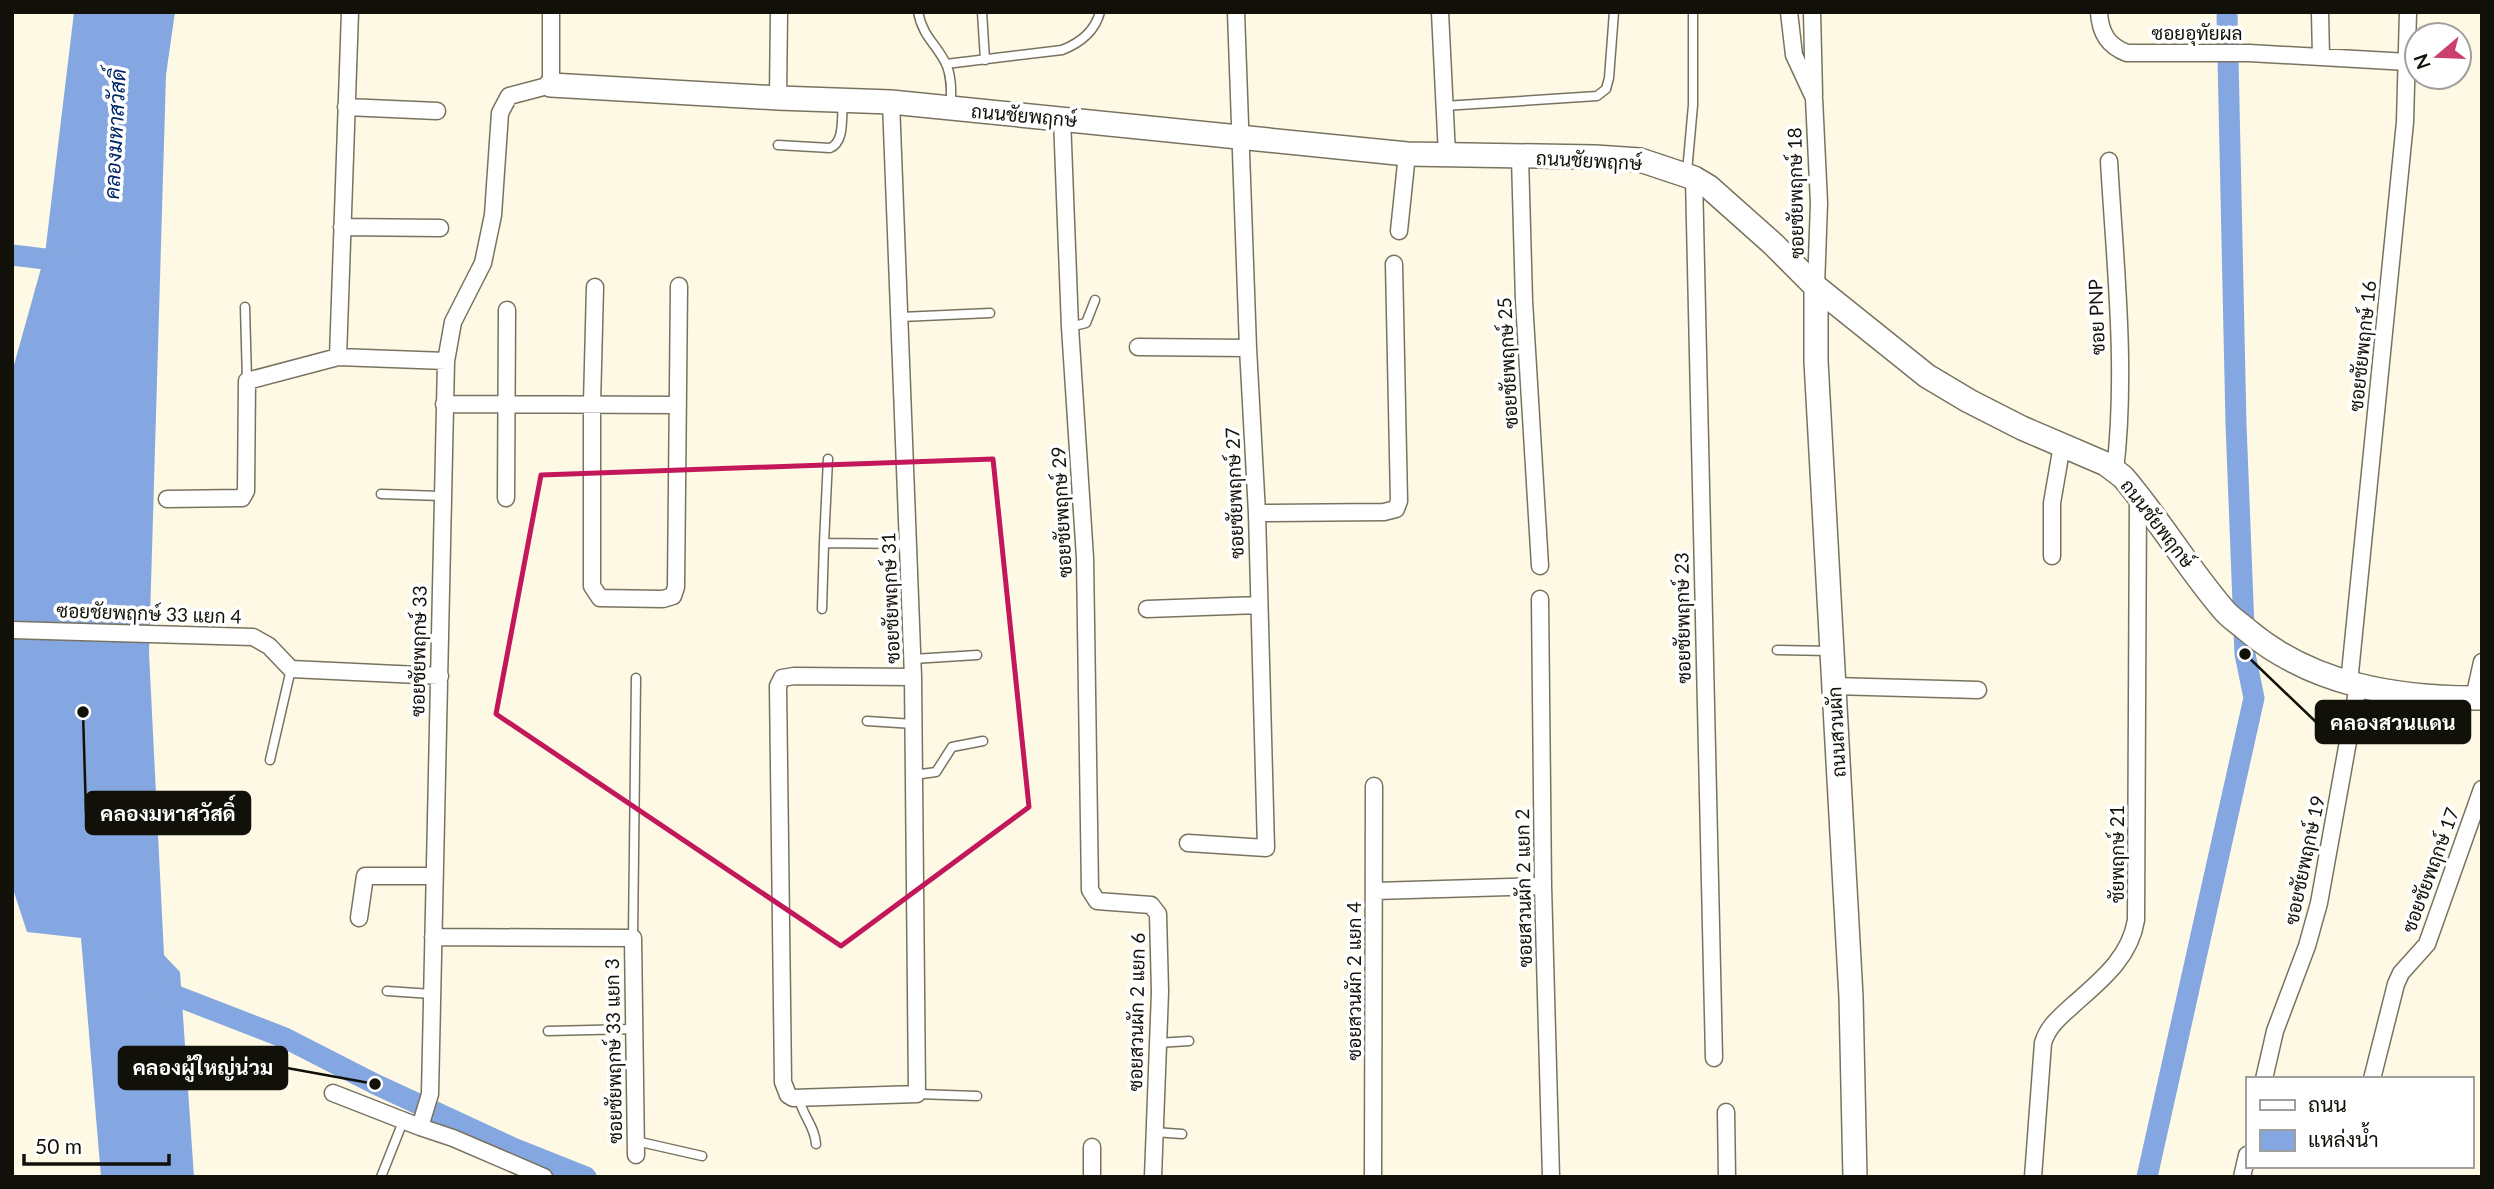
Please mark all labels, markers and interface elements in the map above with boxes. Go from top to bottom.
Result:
street label: ซอยอุทัยผล [2151,21,2243,46]
north arrow [2403,21,2473,91]
text: N [2408,51,2435,72]
water label: คลองมหาสวัสดิ์ [92,64,130,200]
street label: ถนนชัยพฤกษ์ [970,99,1079,132]
street label: ซอยชัยพฤกษ์ 18 [1782,127,1809,259]
street label: ถนนชัยพฤกษ์ [1535,146,1644,175]
street label: ซอย PNP [2083,279,2109,355]
street label: ซอยชัยพฤกษ์ 16 [2344,279,2381,413]
street label: ซอยชัยพฤกษ์ 25 [1492,297,1523,429]
street label: ซอยชัยพฤกษ์ 27 [1220,427,1249,559]
street label: ซอยชัยพฤกษ์ 29 [1046,446,1077,578]
street label: ถนนชัยพฤกษ์ [2115,474,2200,573]
street label: ซอยชัยพฤกษ์ 31 [876,532,905,664]
street label: ซอยชัยพฤกษ์ 23 [1669,552,1696,684]
street label: ซอยชัยพฤกษ์ 33 [405,585,432,717]
street label: ซอยชัยพฤกษ์ 33 แยก 4 [56,598,242,629]
street label: ถนนสวนผัก [1822,686,1850,778]
callout: คลองสวนแดน [2316,701,2470,743]
text: คลองสวนแดน [2330,709,2456,734]
callout: คลองมหาสวัสดิ์ [86,792,250,834]
street label: ซอยชัยพฤกษ์ 19 [2279,793,2330,927]
text: คลองมหาสวัสดิ์ [100,794,236,825]
street label: ซอยชัยพฤกษ์ 17 [2397,804,2464,936]
street label: ชัยพฤกษ์ 21 [2105,805,2129,903]
street label: ซอยสวนผัก 2 แยก 2 [1510,808,1536,968]
street label: ซอยสวนผัก 2 แยก 4 [1342,902,1365,1060]
street label: ซอยสวนผัก 2 แยก 6 [1123,932,1149,1092]
street label: ซอยชัยพฤกษ์ 33 แยก 3 [600,958,627,1144]
callout: คลองผู้ใหญ่น่วม [119,1047,287,1089]
text: คลองผู้ใหญ่น่วม [133,1054,273,1082]
legend [2246,1077,2473,1168]
text: ถนน [2308,1091,2347,1116]
scale bar [24,1122,170,1166]
text: แหล่งน้ำ [2308,1122,2379,1151]
text: 50 m [35,1133,82,1158]

